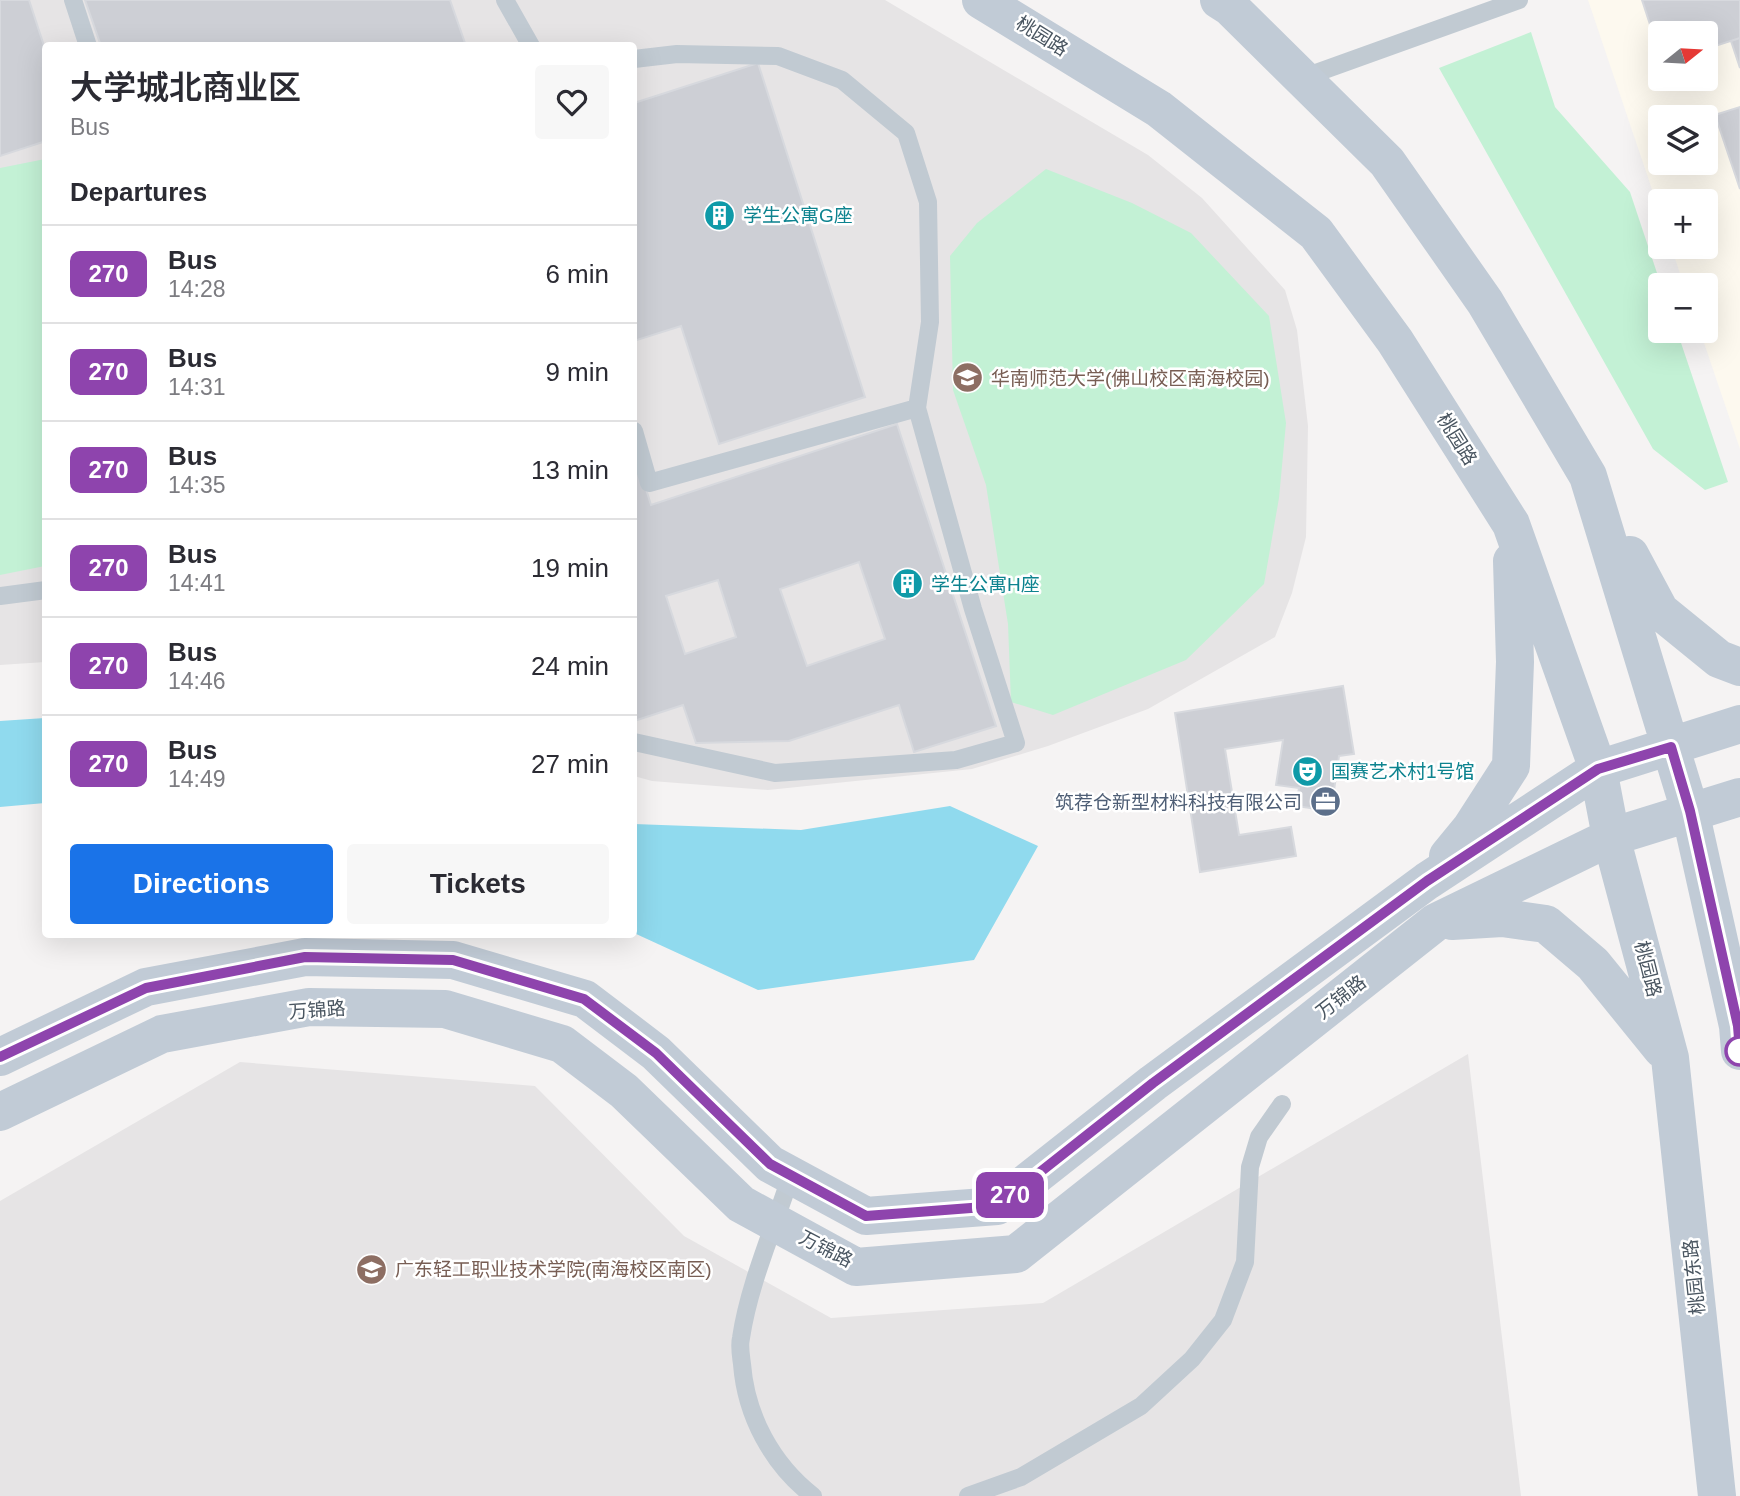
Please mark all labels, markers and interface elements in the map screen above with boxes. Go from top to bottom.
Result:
street label: 桃园路 [1012,12,1072,60]
north arrow [1648,21,1718,91]
map controls [1648,21,1718,343]
button: heart [535,65,609,139]
text: 大学城北商业区 [70,69,301,106]
button: layers [1648,105,1718,175]
text: Bus [70,114,110,140]
text: Departures [70,177,207,207]
button: + [1648,189,1718,259]
building icon: 学生公寓G座 [703,198,737,232]
place label: 学生公寓G座 [743,205,853,226]
text: Bus [168,245,217,275]
text: 6 min [545,259,609,289]
text: 270 [88,260,129,287]
button: − [1648,273,1718,343]
text: 14:28 [168,276,226,302]
text: Bus [168,343,217,373]
text: 9 min [545,357,609,387]
text: 270 [88,358,129,385]
school or university icon: 华南师范大学(佛山校区南海校园) [951,361,985,395]
place label: 华南师范大学(佛山校区南海校园) [991,368,1270,389]
text: 14:31 [168,374,226,400]
street label: 桃园路 [1433,409,1481,469]
text: Bus [168,441,217,471]
text: 13 min [531,455,609,485]
text: 270 [88,456,129,483]
text: 14:35 [168,472,226,498]
text: Bus [168,539,217,569]
text: 19 min [531,553,609,583]
text: 270 [88,554,129,581]
building icon: 学生公寓H座 [891,567,925,601]
text: 14:41 [168,570,226,596]
place label: 学生公寓H座 [931,574,1040,595]
text: Bus [168,637,217,667]
text: 24 min [531,651,609,681]
text: 270 [88,652,129,679]
text: 14:46 [168,668,226,694]
text: Bus [168,735,217,765]
text: 27 min [531,749,609,779]
text: 270 [88,750,129,777]
theatre icon: 国赛艺术村1号馆 [1291,754,1325,788]
place label: 国赛艺术村1号馆 [1331,761,1475,782]
text: 14:49 [168,766,226,792]
office icon: 筑荐仓新型材料科技有限公司 [1308,785,1342,819]
place label: 筑荐仓新型材料科技有限公司 [1055,792,1302,813]
button: Directions [70,844,333,924]
button: Tickets [347,844,609,924]
street label: 桃园路 [1631,939,1665,999]
street label: 万锦路 [1312,971,1370,1023]
street label: 万锦路 [288,998,346,1022]
unlabelled marker [1725,1036,1740,1066]
line badge: 270 [970,1172,1050,1218]
text: 270 [990,1181,1030,1208]
street label: 万锦路 [796,1227,856,1271]
street label: 桃园东路 [1680,1238,1708,1316]
school or university icon: 广东轻工职业技术学院(南海校区南区) [355,1252,389,1286]
place label: 广东轻工职业技术学院(南海校区南区) [395,1259,712,1280]

